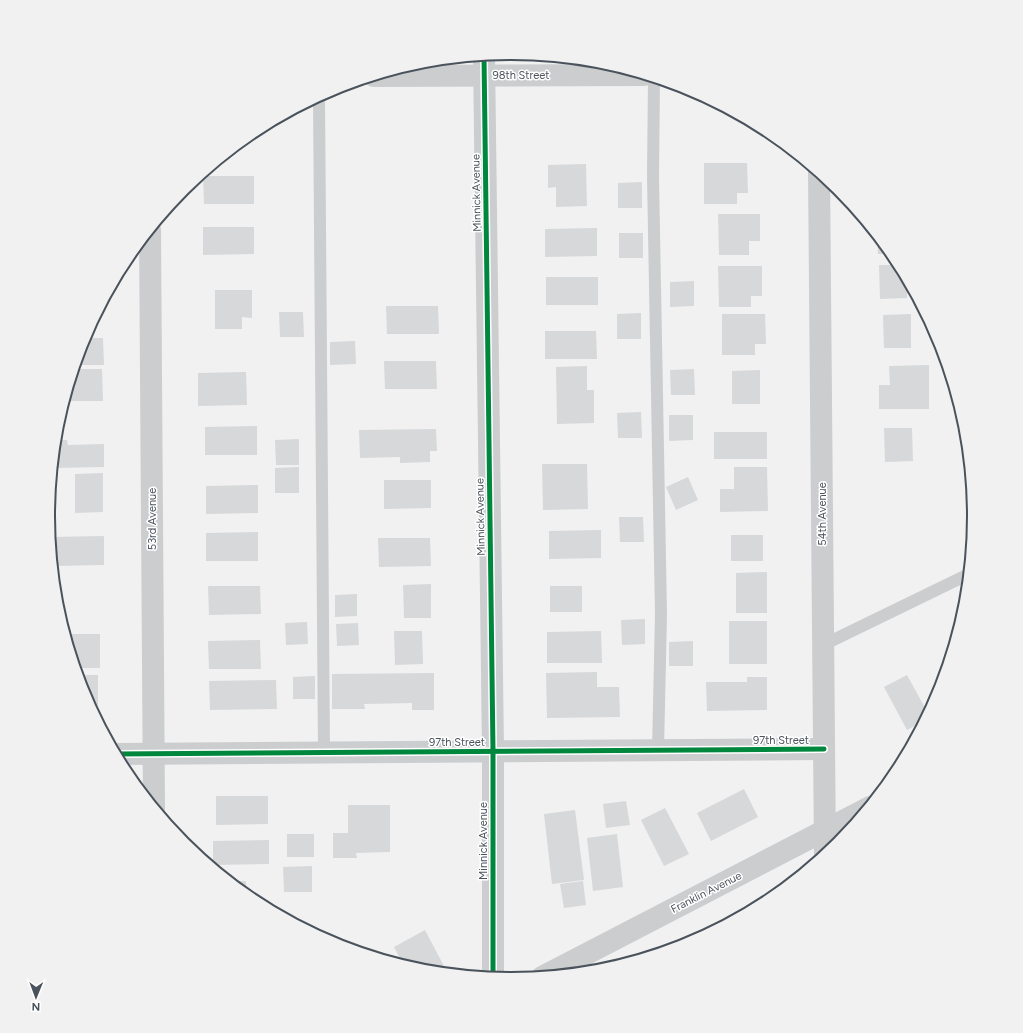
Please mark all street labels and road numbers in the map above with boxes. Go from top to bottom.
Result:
street label: 98th Street [493,69,549,82]
street label: Minnick Avenue [469,154,484,232]
street label: Minnick Avenue [473,478,488,556]
street label: 54th Avenue [816,482,829,546]
street label: 53rd Avenue [146,488,159,550]
street label: 97th Street [753,734,809,747]
street label: 97th Street [429,736,485,749]
street label: Minnick Avenue [477,802,490,880]
street label: Franklin Avenue [669,869,744,916]

